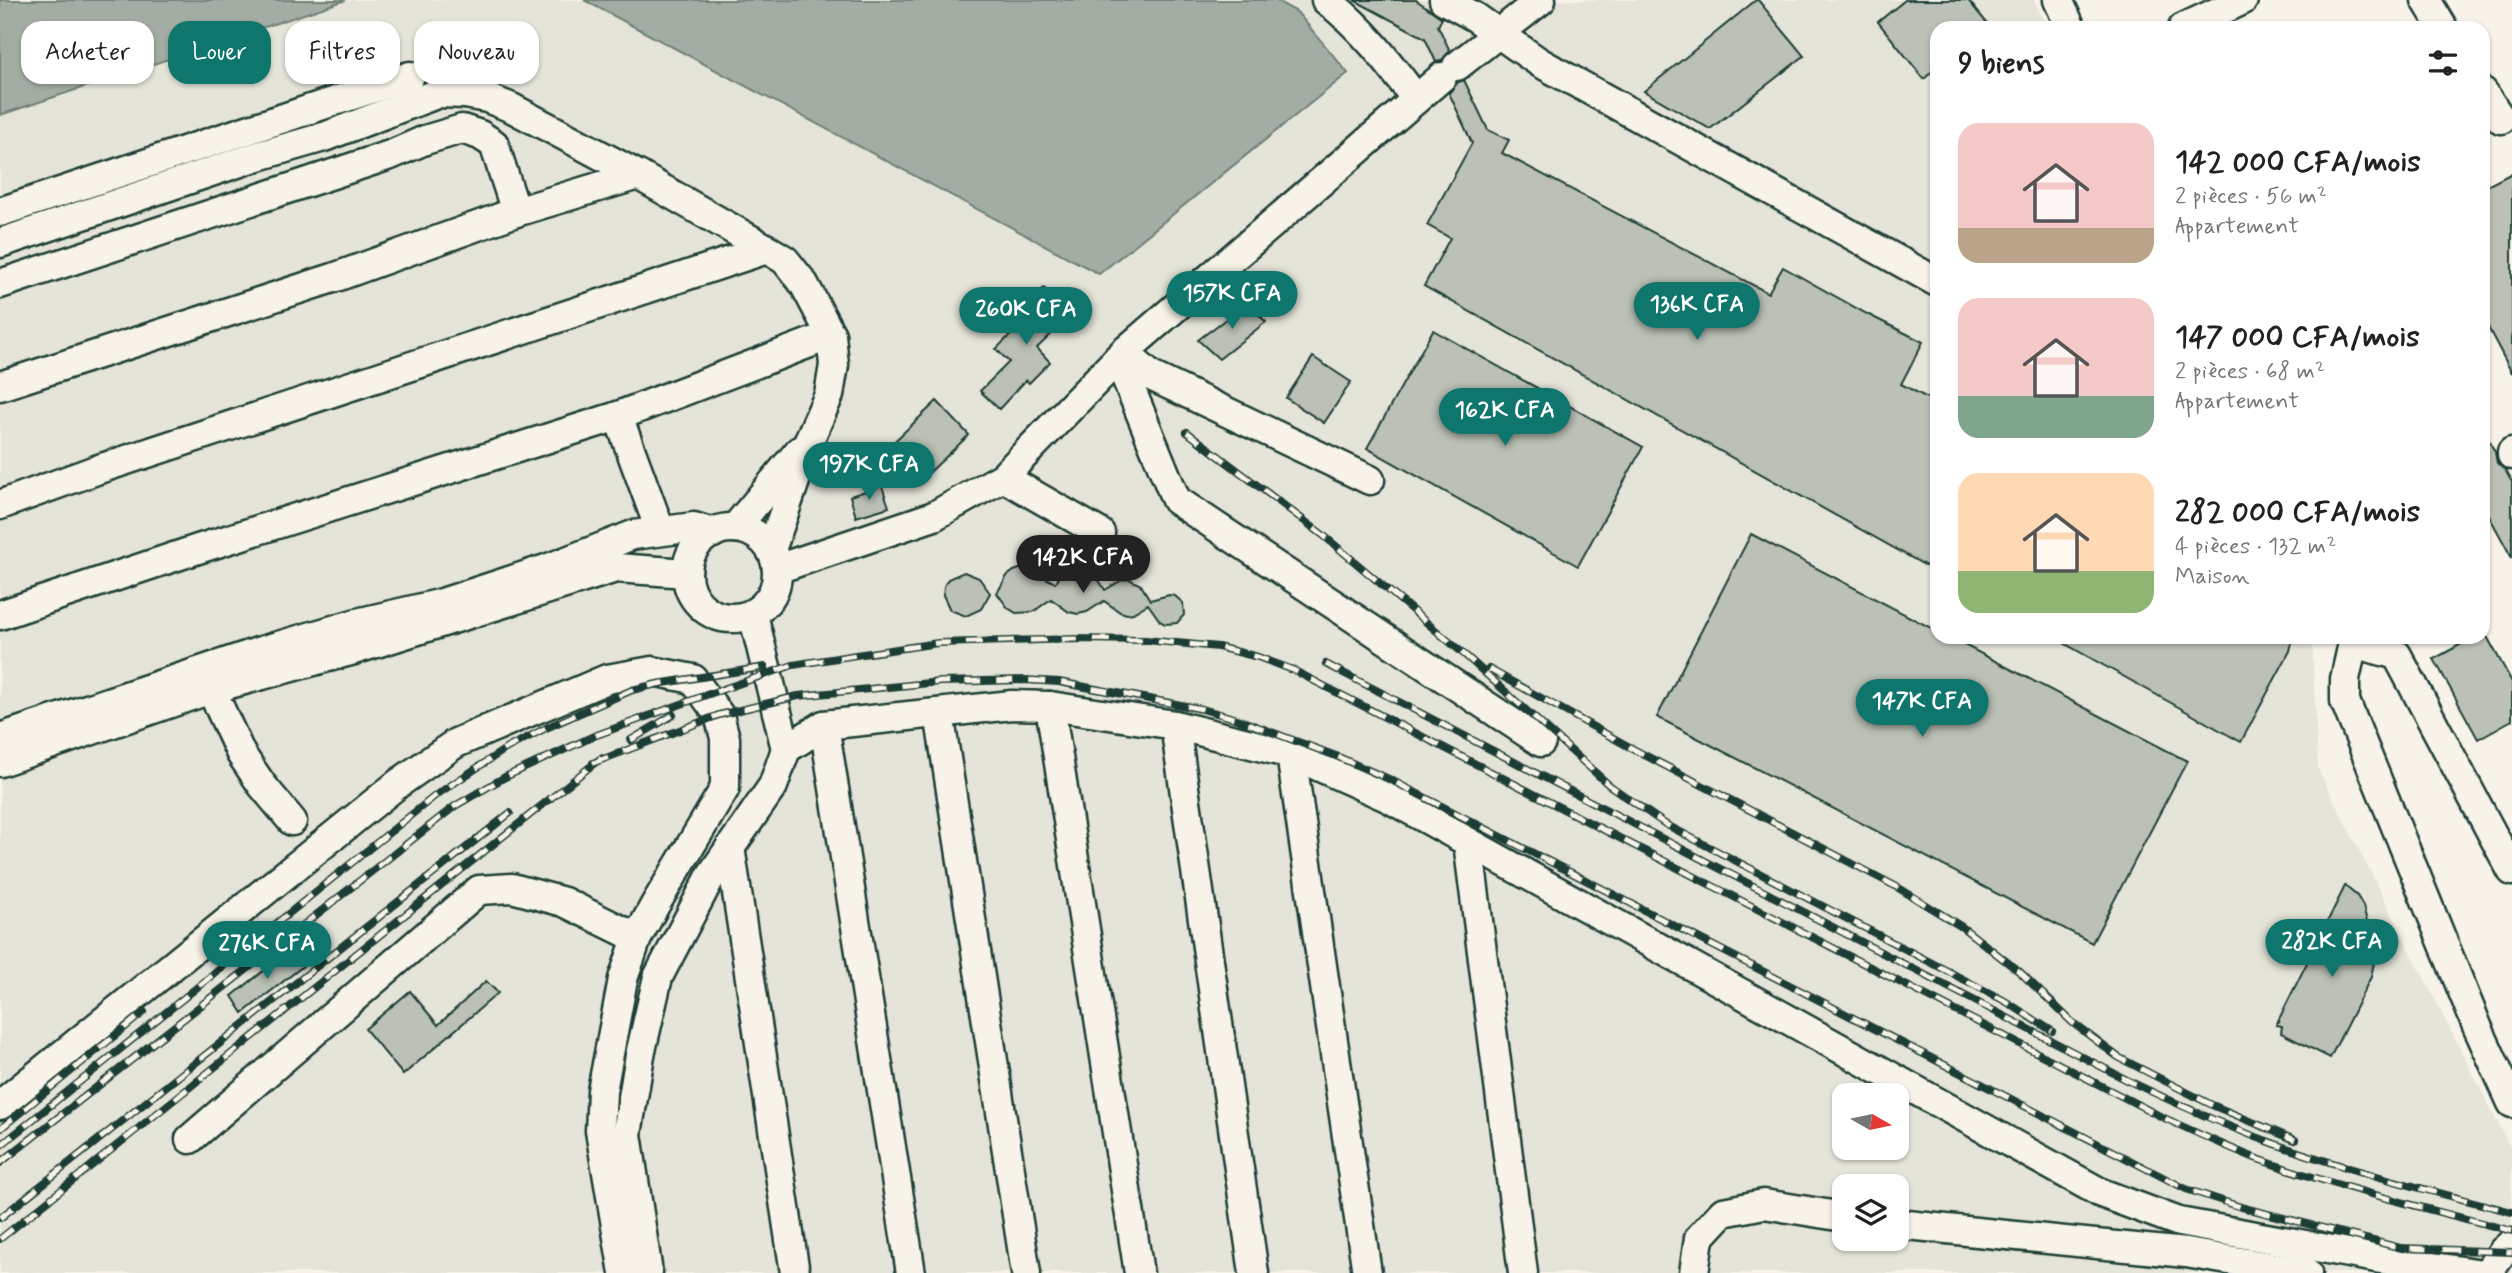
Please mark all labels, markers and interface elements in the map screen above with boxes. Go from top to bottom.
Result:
chip: Acheter [21,21,154,84]
chip: Louer [168,21,271,84]
chip: Filtres [285,21,400,84]
chip: Nouveau [414,21,539,84]
text: 9 biens [1958,44,2045,83]
icon: filters [2424,44,2462,82]
text: 142 000 CFA/mois [2175,143,2421,182]
icon: home [2014,151,2098,235]
text: 2 pièces · 56 m² [2175,182,2327,212]
text: Appartement [2175,212,2299,242]
pin: 157K CFA [1160,272,1304,331]
text: 157K CFA [1183,279,1281,309]
pin: 136K CFA [1625,282,1769,342]
pin: 260K CFA [954,288,1098,347]
text: 136K CFA [1650,290,1744,320]
text: 260K CFA [975,295,1077,325]
text: 147 000 CFA/mois [2175,318,2420,357]
icon: home [2014,326,2098,410]
text: 2 pièces · 68 m² [2175,357,2325,387]
text: Appartement [2175,387,2299,417]
pin: 162K CFA [1433,388,1577,448]
text: 162K CFA [1455,396,1555,426]
pin: 197K CFA [797,442,941,502]
text: 197K CFA [819,450,919,480]
text: 282 000 CFA/mois [2175,493,2420,532]
icon: home [2014,501,2098,585]
text: 4 pièces · 132 m² [2175,532,2336,562]
pin: 142K CFA [1011,536,1155,595]
text: 142K CFA [1032,543,1134,573]
text: Maison [2175,562,2250,592]
pin: 147K CFA [1850,680,1994,739]
text: 147K CFA [1872,687,1972,717]
pin: 282K CFA [2260,920,2404,979]
pin: 276K CFA [195,922,339,981]
text: 282K CFA [2281,927,2383,957]
text: 276K CFA [218,929,316,959]
north arrow [1832,1083,1909,1160]
map controls [1832,1083,1909,1251]
button: layers [1832,1174,1909,1251]

